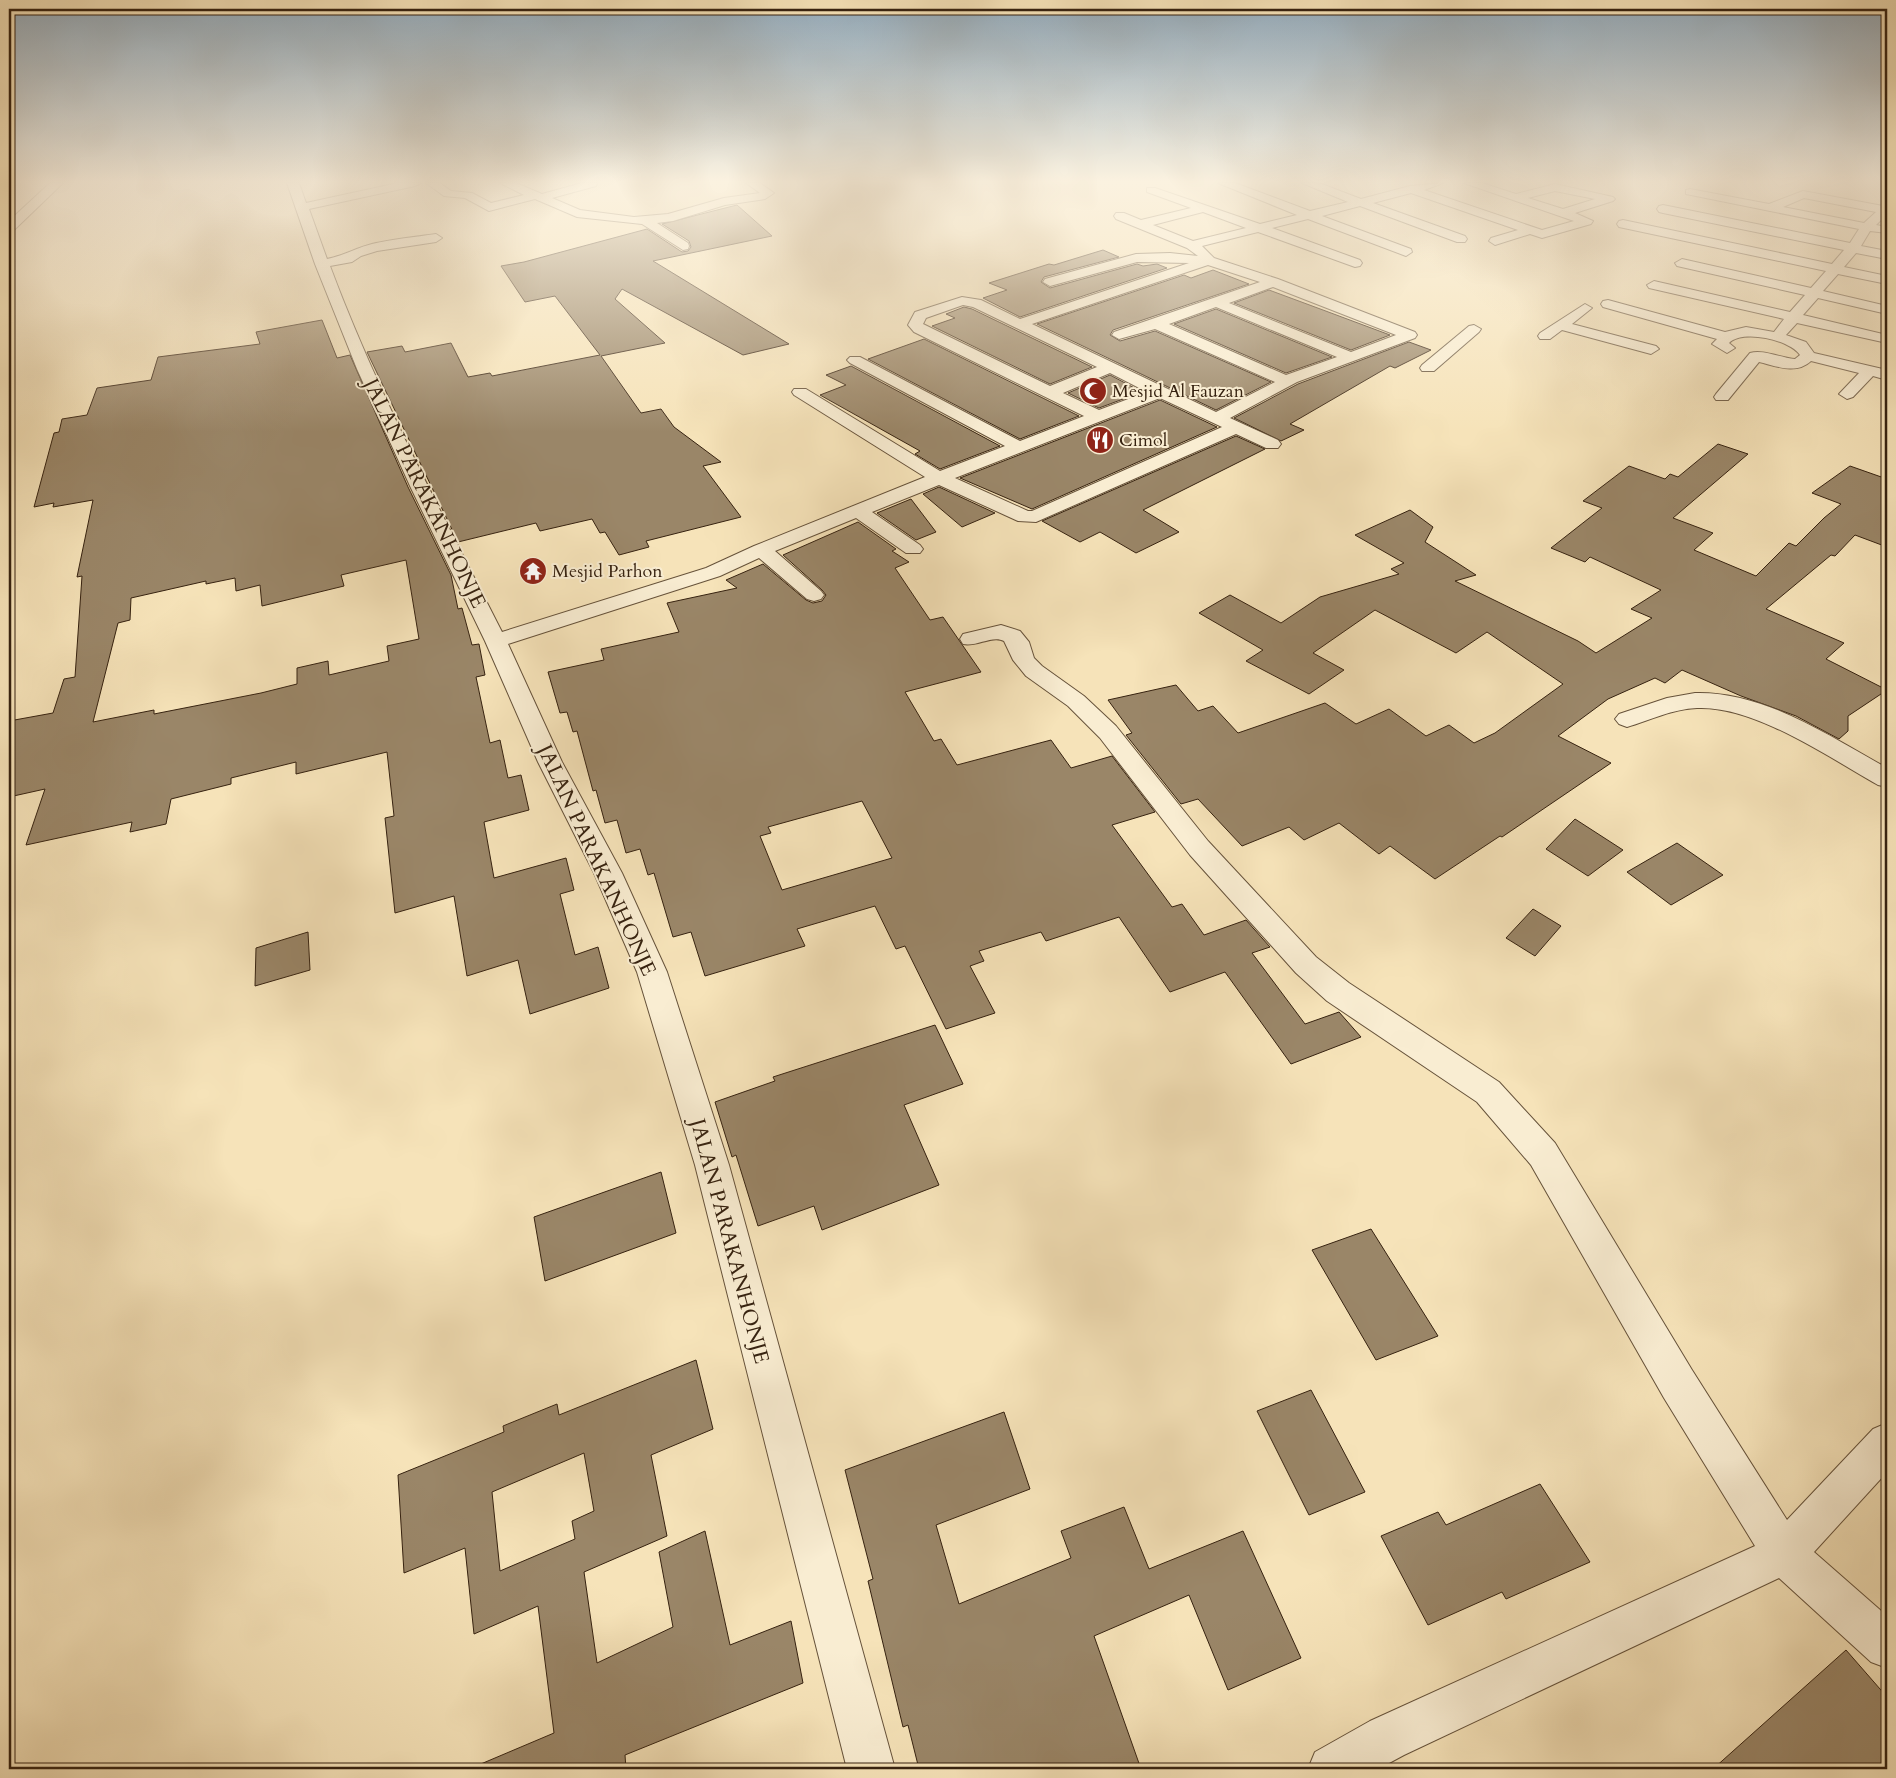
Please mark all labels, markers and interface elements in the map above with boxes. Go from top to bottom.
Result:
street label: JALAN PARAKANHONJE [355,371,493,613]
mosque icon: Mesjid Al Fauzan [1078,376,1108,406]
place label: Mesjid Al Fauzan [1112,379,1245,404]
restaurant icon: Cimol [1085,425,1115,455]
place label: Cimol [1119,428,1168,453]
temple icon: Mesjid Parhon [518,556,548,586]
place label: Mesjid Parhon [552,559,663,584]
street label: JALAN PARAKANHONJE [529,737,663,981]
street label: JALAN PARAKANHONJE [682,1113,776,1367]

